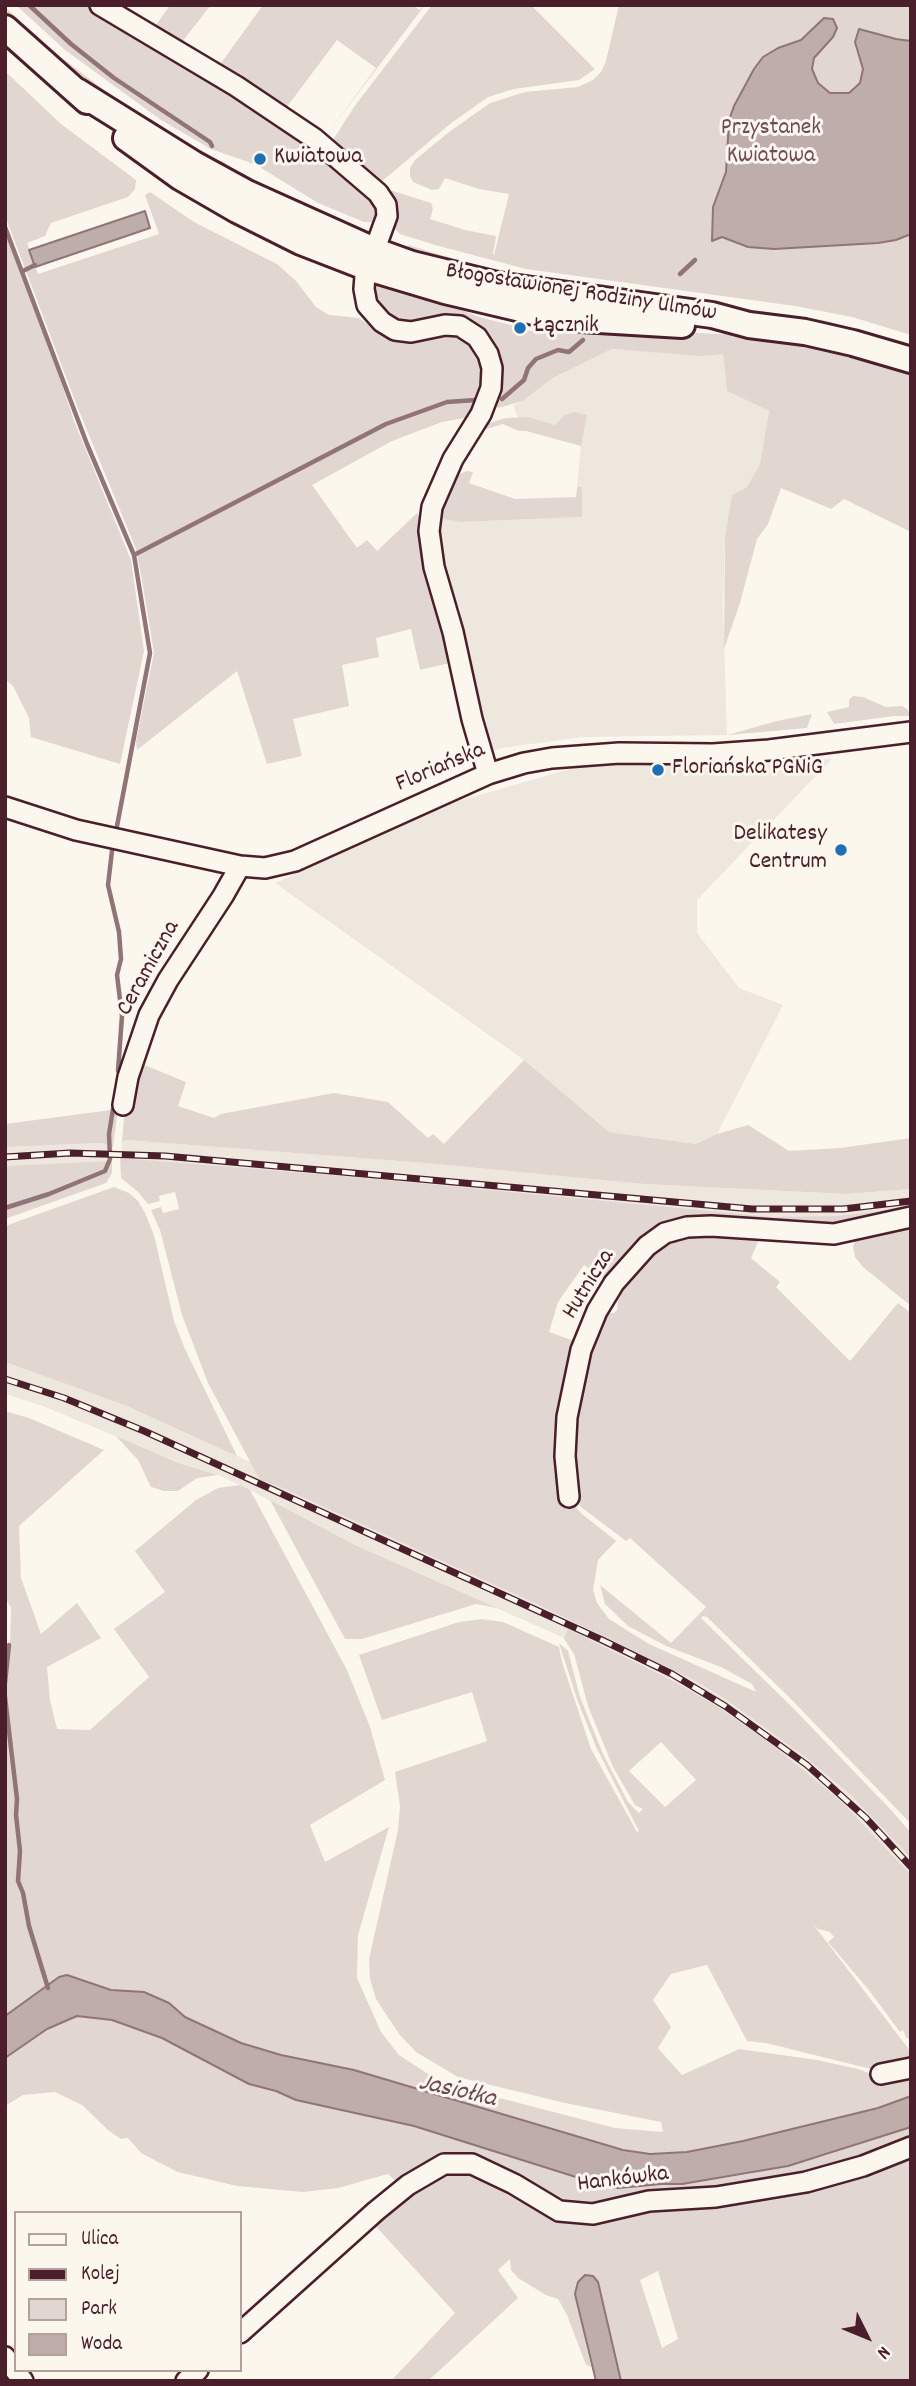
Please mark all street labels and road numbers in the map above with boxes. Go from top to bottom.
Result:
street label: Błogosławionej Rodziny Ulmów [443,258,719,330]
street label: Floriańska [392,737,490,801]
street label: Ceramiczna [112,916,188,1022]
street label: Hutnicza [557,1245,623,1325]
street label: Hankówka [576,2161,670,2201]

